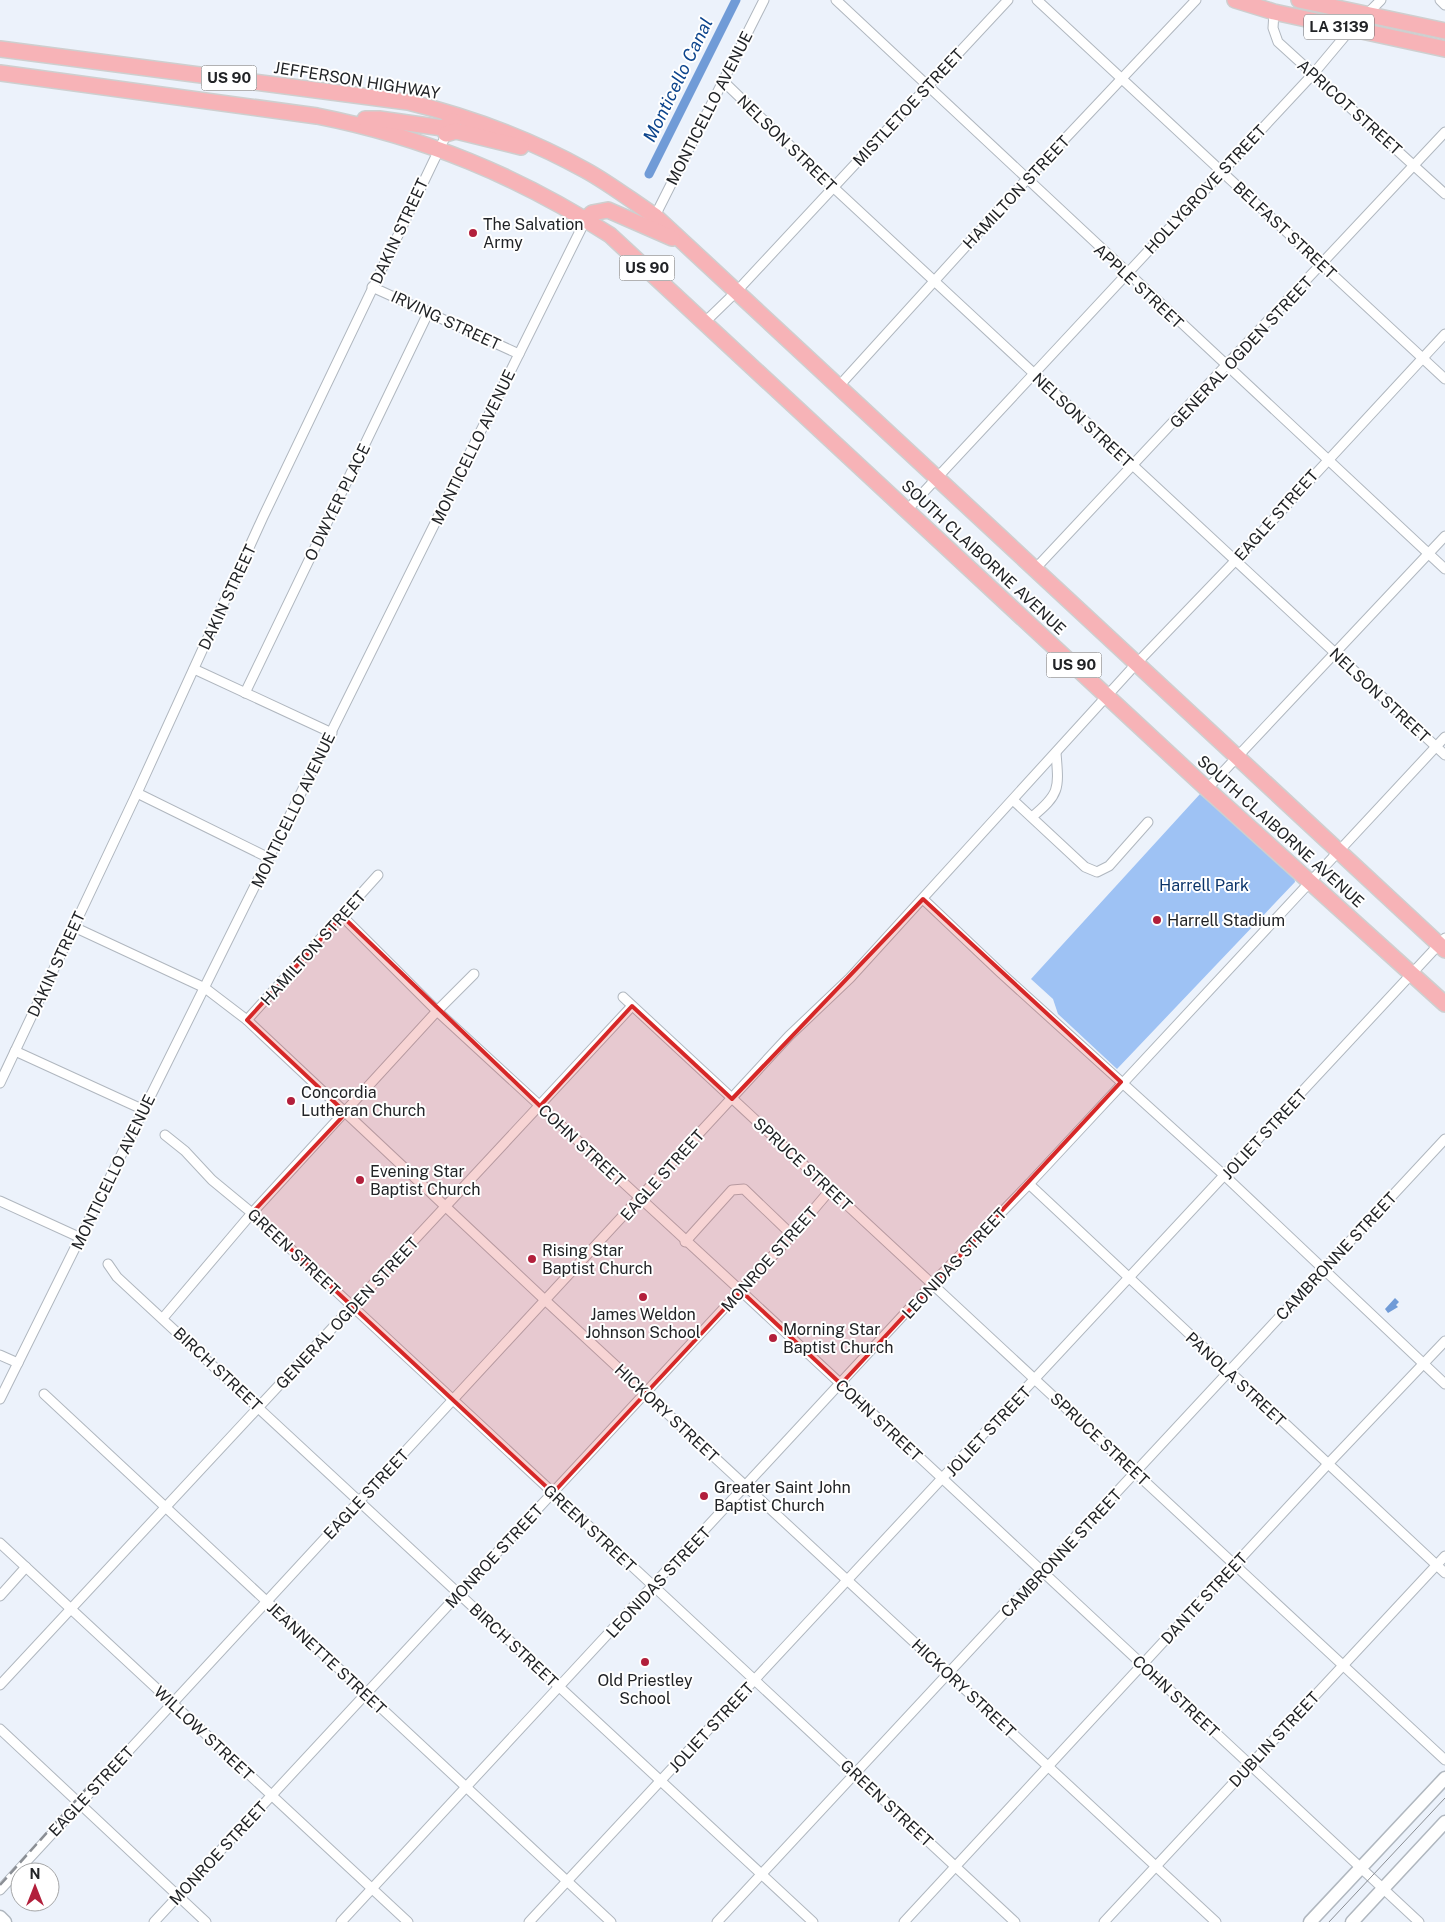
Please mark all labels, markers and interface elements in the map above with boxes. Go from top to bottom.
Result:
water label: Monticello Canal [638,14,717,145]
road number: LA 3139 [1304,15,1374,40]
street label: MONTICELLO AVENUE [662,28,757,188]
street label: MISTLETOE STREET [849,44,968,170]
street label: APRICOT STREET [1294,56,1406,160]
street label: JEFFERSON HIGHWAY [272,58,442,103]
road number: US 90 [202,66,256,90]
street label: NELSON STREET [733,91,840,196]
street label: HOLLYGROVE STREET [1141,121,1270,258]
street label: HAMILTON STREET [959,132,1074,253]
street label: DAKIN STREET [367,175,432,287]
street label: BELFAST STREET [1229,178,1341,283]
place label: The Salvation Army [483,215,583,252]
marker: The Salvation Army [467,227,479,239]
street label: APPLE STREET [1090,240,1188,333]
road number: US 90 [620,256,674,280]
street label: GENERAL OGDEN STREET [1166,272,1317,432]
street label: IRVING STREET [388,287,504,354]
street label: MONTICELLO AVENUE [428,367,519,528]
street label: NELSON STREET [1029,369,1137,472]
street label: O DWYER PLACE [301,440,374,564]
street label: EAGLE STREET [1231,466,1323,565]
street label: SOUTH CLAIBORNE AVENUE [898,476,1070,639]
street label: DAKIN STREET [195,541,260,653]
street label: NELSON STREET [1326,644,1434,747]
road number: US 90 [1046,652,1102,678]
street label: MONTICELLO AVENUE [248,730,339,891]
street label: SOUTH CLAIBORNE AVENUE [1193,751,1368,911]
park label: Harrell Park [1159,876,1249,895]
street label: HAMILTON STREET [257,887,370,1010]
street label: DAKIN STREET [24,908,89,1020]
place label: Harrell Stadium [1167,911,1285,930]
marker: Harrell Stadium [1151,914,1163,926]
place label: Concordia Lutheran Church [301,1083,426,1120]
street label: JOLIET STREET [1218,1085,1311,1183]
street label: MONTICELLO AVENUE [68,1092,159,1253]
marker: Concordia Lutheran Church [285,1095,297,1107]
street label: COHN STREET [534,1100,629,1191]
street label: SPRUCE STREET [749,1114,856,1215]
street label: EAGLE STREET [617,1126,709,1225]
place label: Evening Star Baptist Church [370,1162,481,1199]
marker: Evening Star Baptist Church [354,1174,366,1186]
street label: CAMBRONNE STREET [1272,1188,1401,1324]
street label: MONROE STREET [717,1203,822,1316]
street label: LEONIDAS STREET [898,1204,1011,1323]
street label: GREEN STREET [244,1205,344,1300]
street label: GENERAL OGDEN STREET [272,1233,423,1393]
place label: Rising Star Baptist Church [542,1241,653,1278]
marker: Rising Star Baptist Church [526,1253,538,1265]
marker: James Weldon Johnson School [637,1291,649,1303]
place label: James Weldon Johnson School [585,1305,701,1342]
place label: Morning Star Baptist Church [783,1320,894,1357]
street label: BIRCH STREET [170,1324,266,1415]
street label: PANOLA STREET [1182,1328,1290,1431]
marker: Morning Star Baptist Church [767,1332,779,1344]
street label: HICKORY STREET [611,1360,723,1467]
street label: COHN STREET [831,1375,926,1466]
street label: JOLIET STREET [942,1382,1035,1480]
street label: SPRUCE STREET [1046,1389,1153,1490]
street label: EAGLE STREET [320,1445,413,1543]
place label: Greater Saint John Baptist Church [714,1478,851,1515]
street label: GREEN STREET [540,1481,640,1576]
street label: CAMBRONNE STREET [997,1485,1126,1621]
marker: Greater Saint John Baptist Church [698,1490,710,1502]
street label: MONROE STREET [441,1500,548,1612]
street label: LEONIDAS STREET [602,1523,715,1642]
street label: DANTE STREET [1157,1548,1252,1648]
street label: JEANNETTE STREET [263,1598,390,1719]
street label: BIRCH STREET [466,1600,562,1691]
street label: HICKORY STREET [908,1635,1020,1742]
street label: COHN STREET [1128,1651,1223,1742]
marker: Old Priestley School [639,1656,651,1668]
place label: Old Priestley School [597,1671,693,1708]
street label: JOLIET STREET [665,1678,758,1776]
street label: WILLOW STREET [150,1682,258,1785]
street label: DUBLIN STREET [1225,1687,1324,1791]
street label: EAGLE STREET [45,1742,138,1840]
street label: GREEN STREET [837,1756,937,1851]
street label: MONROE STREET [165,1797,272,1909]
north arrow [10,1862,60,1912]
text: N [30,1866,40,1882]

